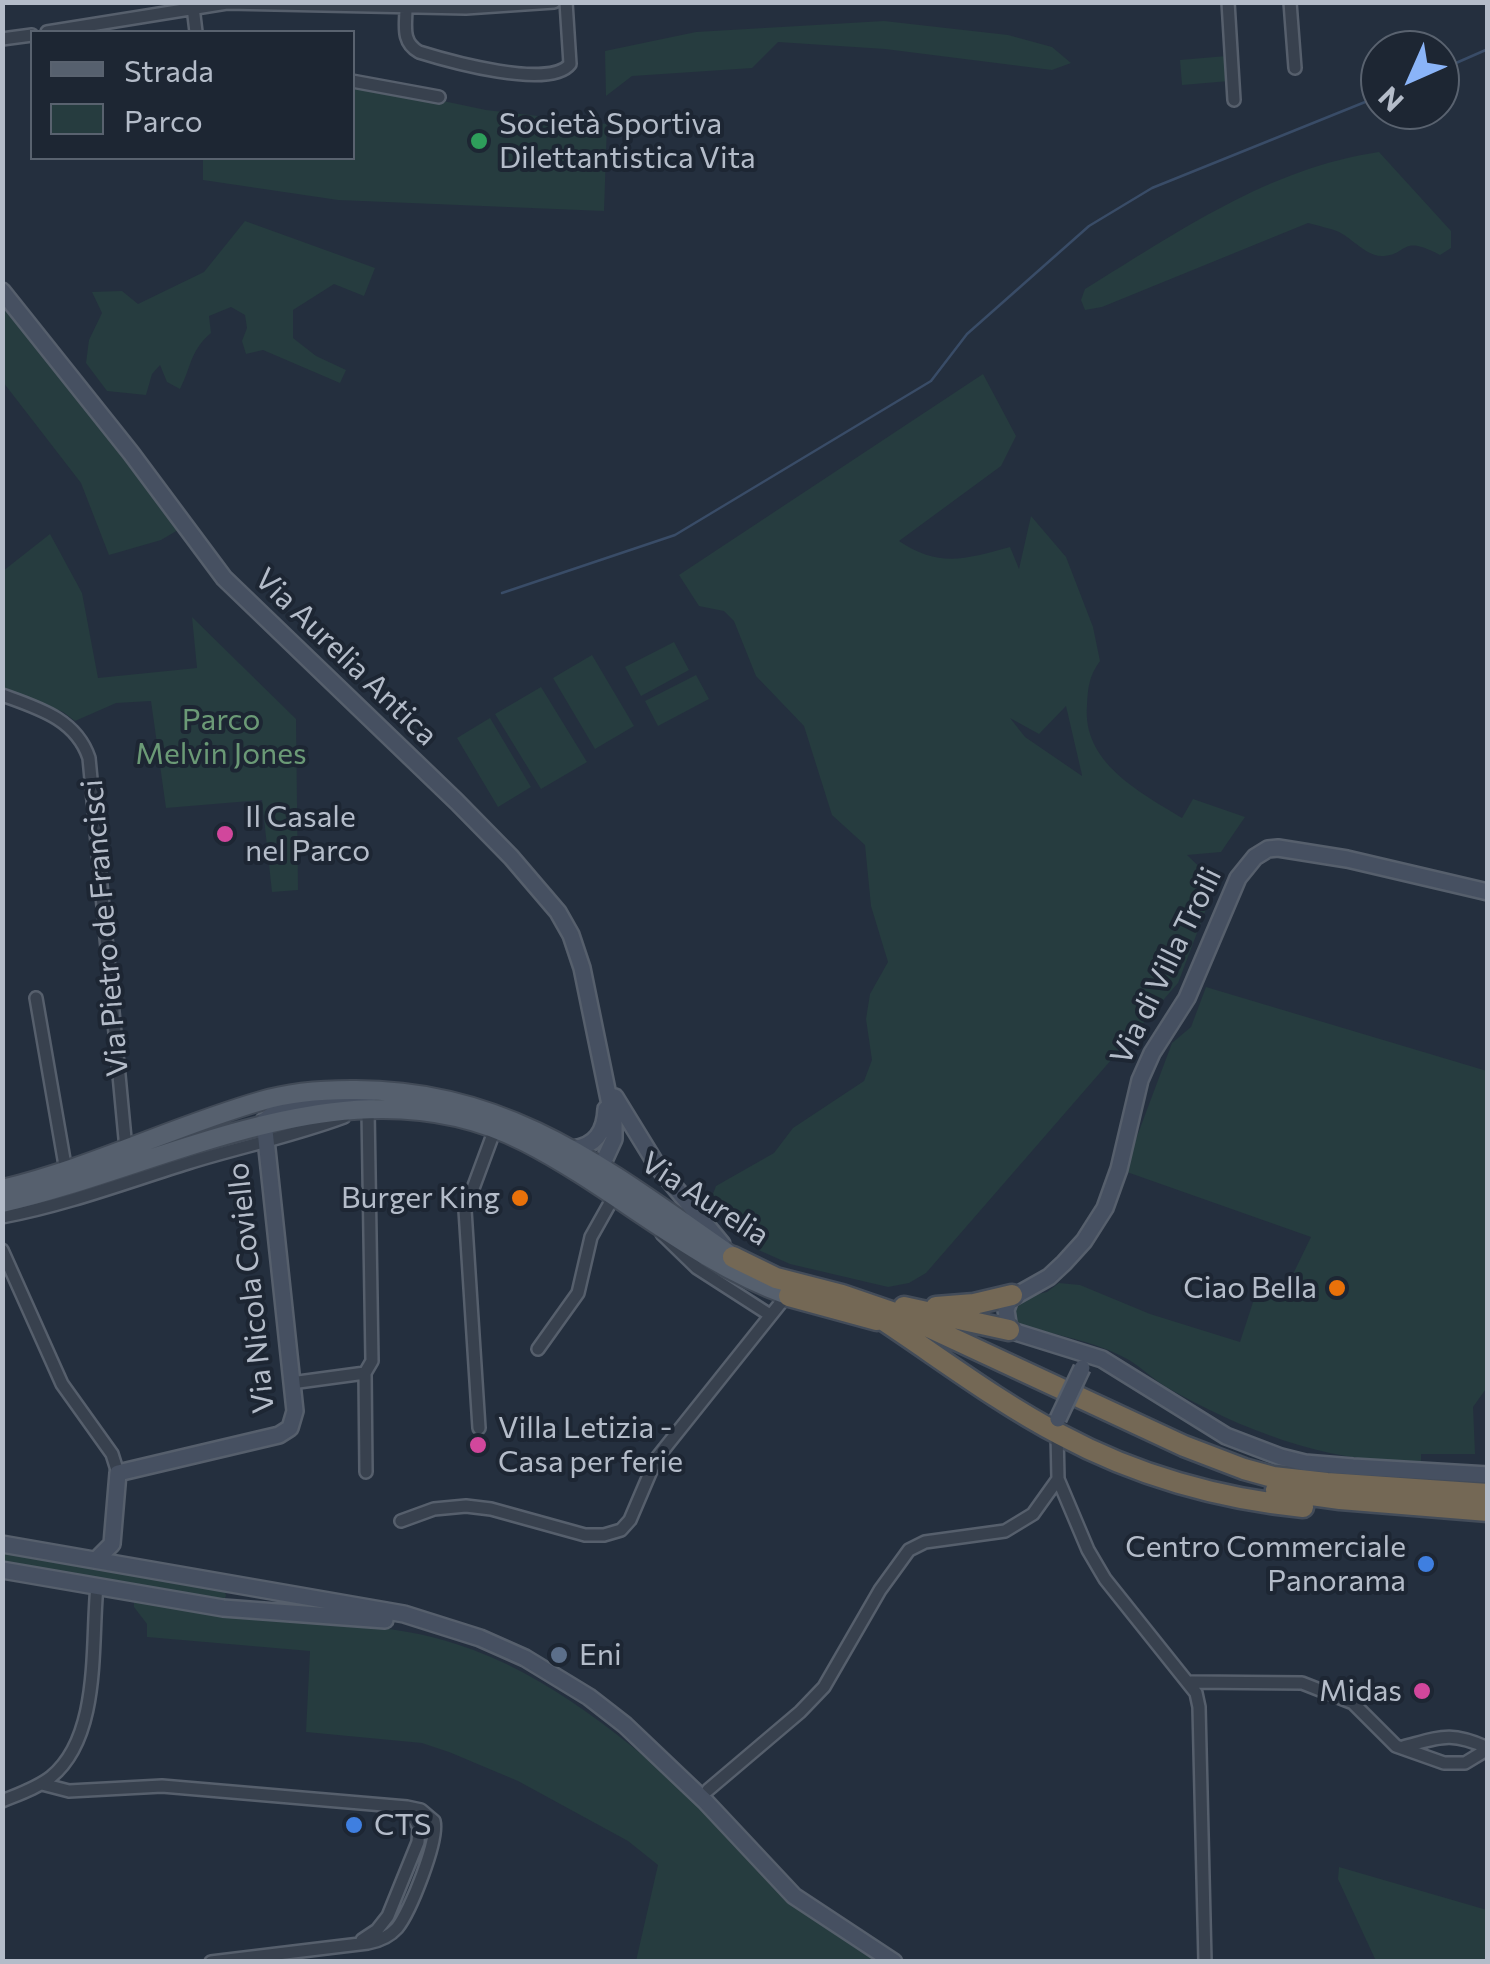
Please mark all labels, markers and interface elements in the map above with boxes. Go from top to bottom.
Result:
legend [30,30,355,160]
north arrow [1360,30,1460,130]
text: Strada [124,51,214,88]
text: N [1371,80,1410,119]
text: Parco [124,101,203,138]
place label: Società Sportiva Dilettantistica Vita [499,106,756,176]
marker: Società Sportiva Dilettantistica Vita [468,130,490,152]
street label: Via Aurelia Antica [247,561,445,753]
park label: Parco Melvin Jones [135,702,307,772]
street label: Via Pietro de Francisci [74,778,136,1078]
place label: Il Casale nel Parco [245,799,370,870]
marker: Il Casale nel Parco [214,823,236,845]
street label: Via di Villa Troili [1103,862,1229,1070]
street label: Via Aurelia [634,1144,776,1254]
street label: Via Nicola Coviello [220,1161,282,1415]
place label: Burger King [341,1180,500,1216]
marker: Burger King [509,1187,531,1209]
place label: Ciao Bella [1183,1270,1317,1306]
marker: Ciao Bella [1326,1277,1348,1299]
place label: Villa Letizia - Casa per ferie [498,1410,683,1480]
marker: Villa Letizia - Casa per ferie [467,1434,489,1456]
place label: Centro Commerciale Panorama [1125,1529,1406,1600]
marker: Centro Commerciale Panorama [1415,1553,1437,1575]
place label: Eni [579,1637,622,1673]
marker: Eni [548,1644,570,1666]
place label: Midas [1319,1673,1402,1709]
marker: Midas [1411,1680,1433,1702]
place label: CTS [374,1807,431,1843]
marker: CTS [343,1814,365,1836]

